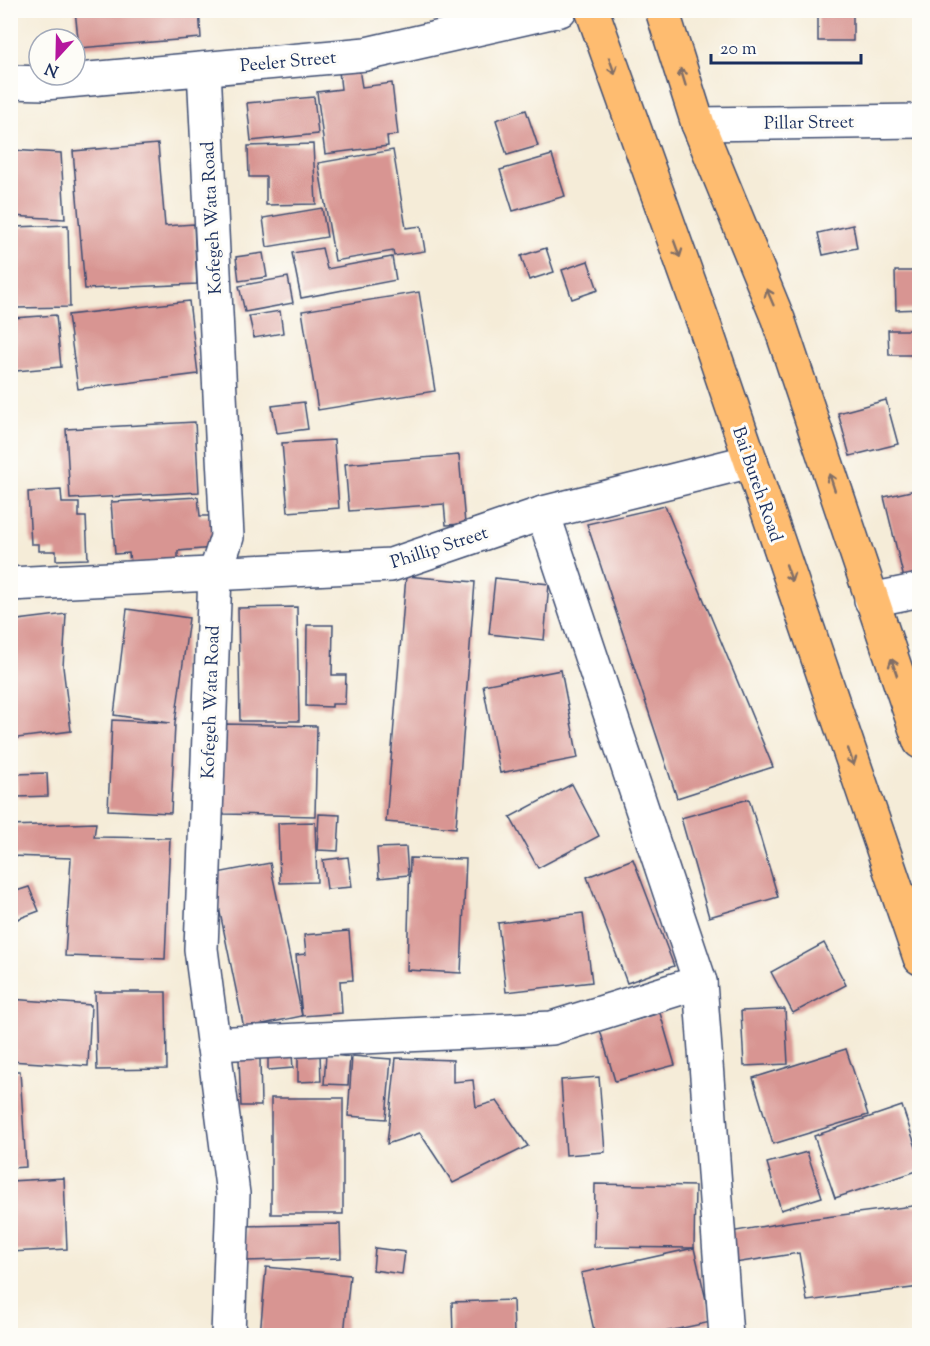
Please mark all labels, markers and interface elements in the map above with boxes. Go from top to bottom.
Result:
north arrow [27,27,87,87]
scale bar [711,27,861,65]
text: 20 m [720,37,757,63]
street label: Peeler Street [239,46,337,80]
text: N [42,55,63,82]
one-way arrow [607,56,618,75]
one-way arrow [677,68,688,87]
street label: Pillar Street [764,110,854,138]
street label: Kofegeh Wata Road [196,141,230,295]
one-way arrow [673,239,684,258]
one-way arrow [764,289,775,307]
street label: Bai Bureh Road [724,424,788,546]
one-way arrow [826,473,837,492]
street label: Phillip Street [387,521,492,577]
one-way arrow [784,563,795,582]
street label: Kofegeh Wata Road [196,625,228,779]
one-way arrow [888,658,899,677]
one-way arrow [847,747,858,766]

